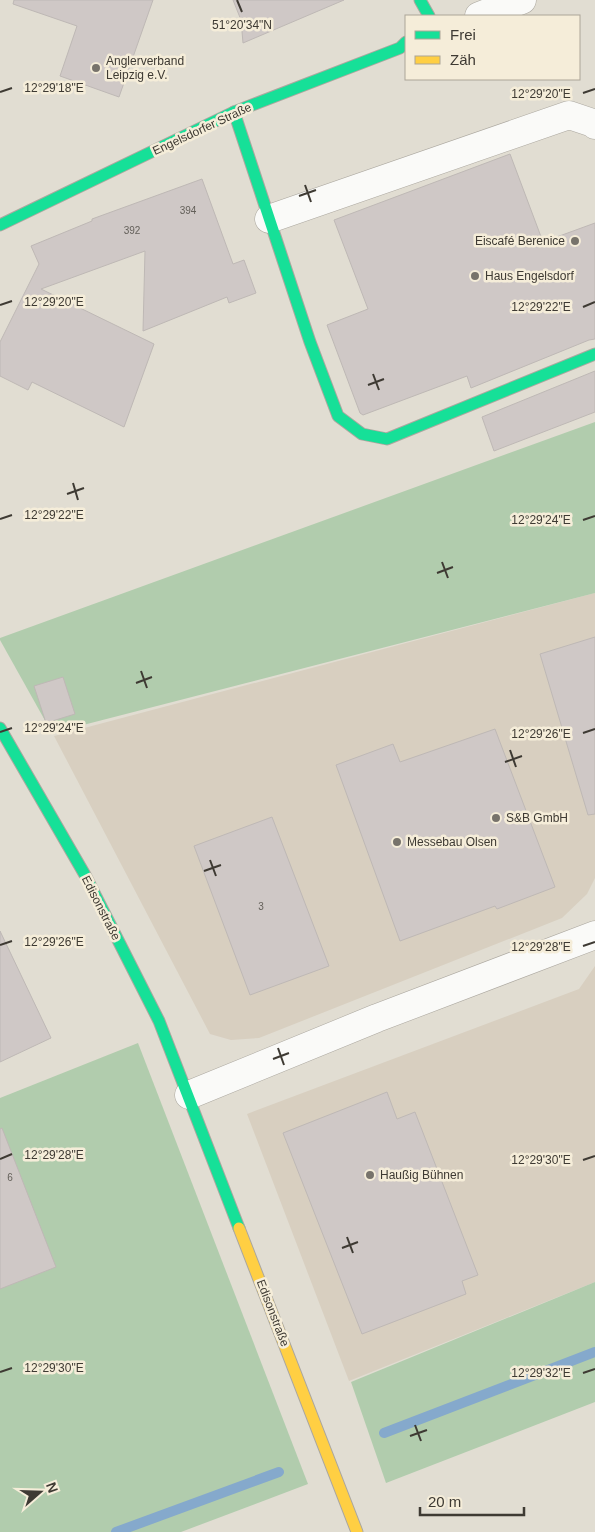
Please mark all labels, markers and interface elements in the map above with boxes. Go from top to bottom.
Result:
legend [405,15,580,80]
text: 51°20'34"N [212,18,272,32]
text: Frei [450,26,476,43]
text: Zäh [450,51,476,68]
place label: Anglerverband Leipzig e.V. [106,54,184,82]
marker: Anglerverband Leipzig e.V. [90,62,102,74]
text: 12°29'18"E [24,81,84,95]
text: 12°29'20"E [511,87,571,101]
street label: Engelsdorfer Straße [150,100,254,158]
house number: 394 [180,205,197,216]
house number: 392 [124,225,141,236]
place label: Eiscafé Berenice [475,234,565,248]
marker: Eiscafé Berenice [569,235,581,247]
place label: Haus Engelsdorf [485,269,574,283]
marker: Haus Engelsdorf [469,270,481,282]
text: 12°29'20"E [24,295,84,309]
text: 12°29'22"E [511,300,571,314]
text: 12°29'22"E [24,508,84,522]
text: 12°29'24"E [511,513,571,527]
text: 12°29'24"E [24,721,84,735]
text: 12°29'26"E [511,727,571,741]
place label: S&B GmbH [506,811,568,825]
marker: S&B GmbH [490,812,502,824]
place label: Messebau Olsen [407,835,497,849]
marker: Messebau Olsen [391,836,403,848]
street label: Edisonstraße [79,873,123,943]
house number: 3 [258,901,264,912]
text: 12°29'26"E [24,935,84,949]
text: 12°29'28"E [511,940,571,954]
text: 12°29'28"E [24,1148,84,1162]
text: 12°29'30"E [511,1153,571,1167]
place label: Haußig Bühnen [380,1168,463,1182]
marker: Haußig Bühnen [364,1169,376,1181]
house number: 6 [7,1172,13,1183]
street label: Edisonstraße [254,1277,292,1349]
text: 12°29'30"E [24,1361,84,1375]
text: 12°29'32"E [511,1366,571,1380]
north arrow [15,1467,65,1517]
text: N [43,1480,61,1495]
scale bar [420,1484,524,1516]
text: 20 m [428,1493,461,1510]

